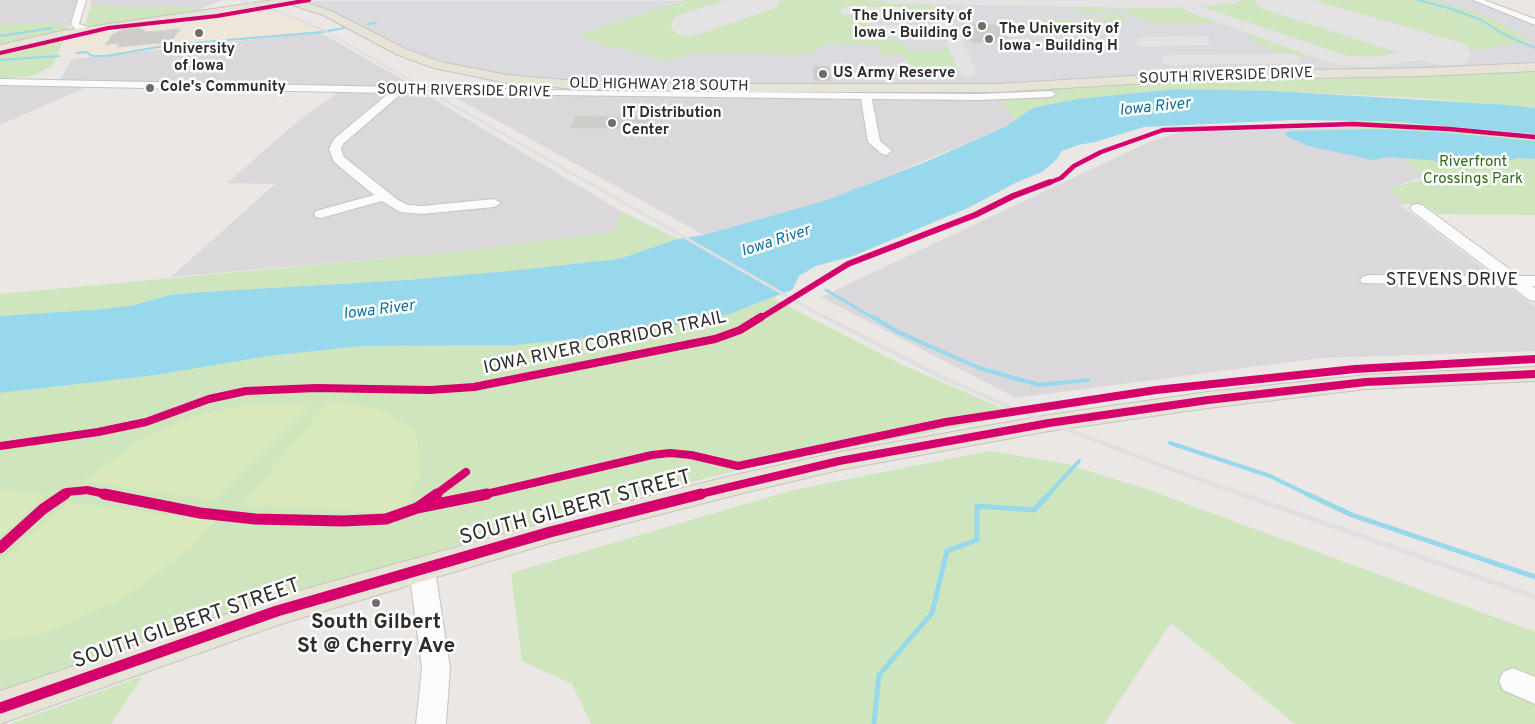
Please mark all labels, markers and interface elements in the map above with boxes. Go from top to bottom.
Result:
place label: The University of Iowa - Building G [852,8,972,43]
marker: The University of Iowa - Building G [976,20,988,32]
place label: The University of Iowa - Building H [999,21,1119,56]
marker: University of Iowa [193,27,205,39]
marker: The University of Iowa - Building H [983,33,995,45]
place label: University of Iowa [163,41,235,76]
place label: US Army Reserve [833,65,955,83]
street label: SOUTH RIVERSIDE DRIVE [1139,65,1313,89]
marker: US Army Reserve [817,68,829,80]
street label: OLD HIGHWAY 218 SOUTH [569,75,749,97]
place label: Cole's Community [160,79,286,97]
street label: SOUTH RIVERSIDE DRIVE [377,81,551,103]
marker: Cole's Community [144,82,156,94]
water label: Iowa River [1118,95,1192,121]
place label: IT Distribution Center [622,105,722,140]
marker: IT Distribution Center [606,117,618,129]
park label: Riverfront Crossings Park [1423,154,1523,189]
water label: Iowa River [739,222,813,262]
street label: STEVENS DRIVE [1386,270,1518,292]
water label: Iowa River [342,297,416,325]
street label: IOWA RIVER CORRIDOR TRAIL [482,308,728,380]
street label: SOUTH GILBERT STREET [457,466,695,552]
street label: SOUTH GILBERT STREET [70,574,304,676]
marker: South Gilbert St @ Cherry Ave [370,597,382,609]
place label: South Gilbert St @ Cherry Ave [297,611,455,661]

